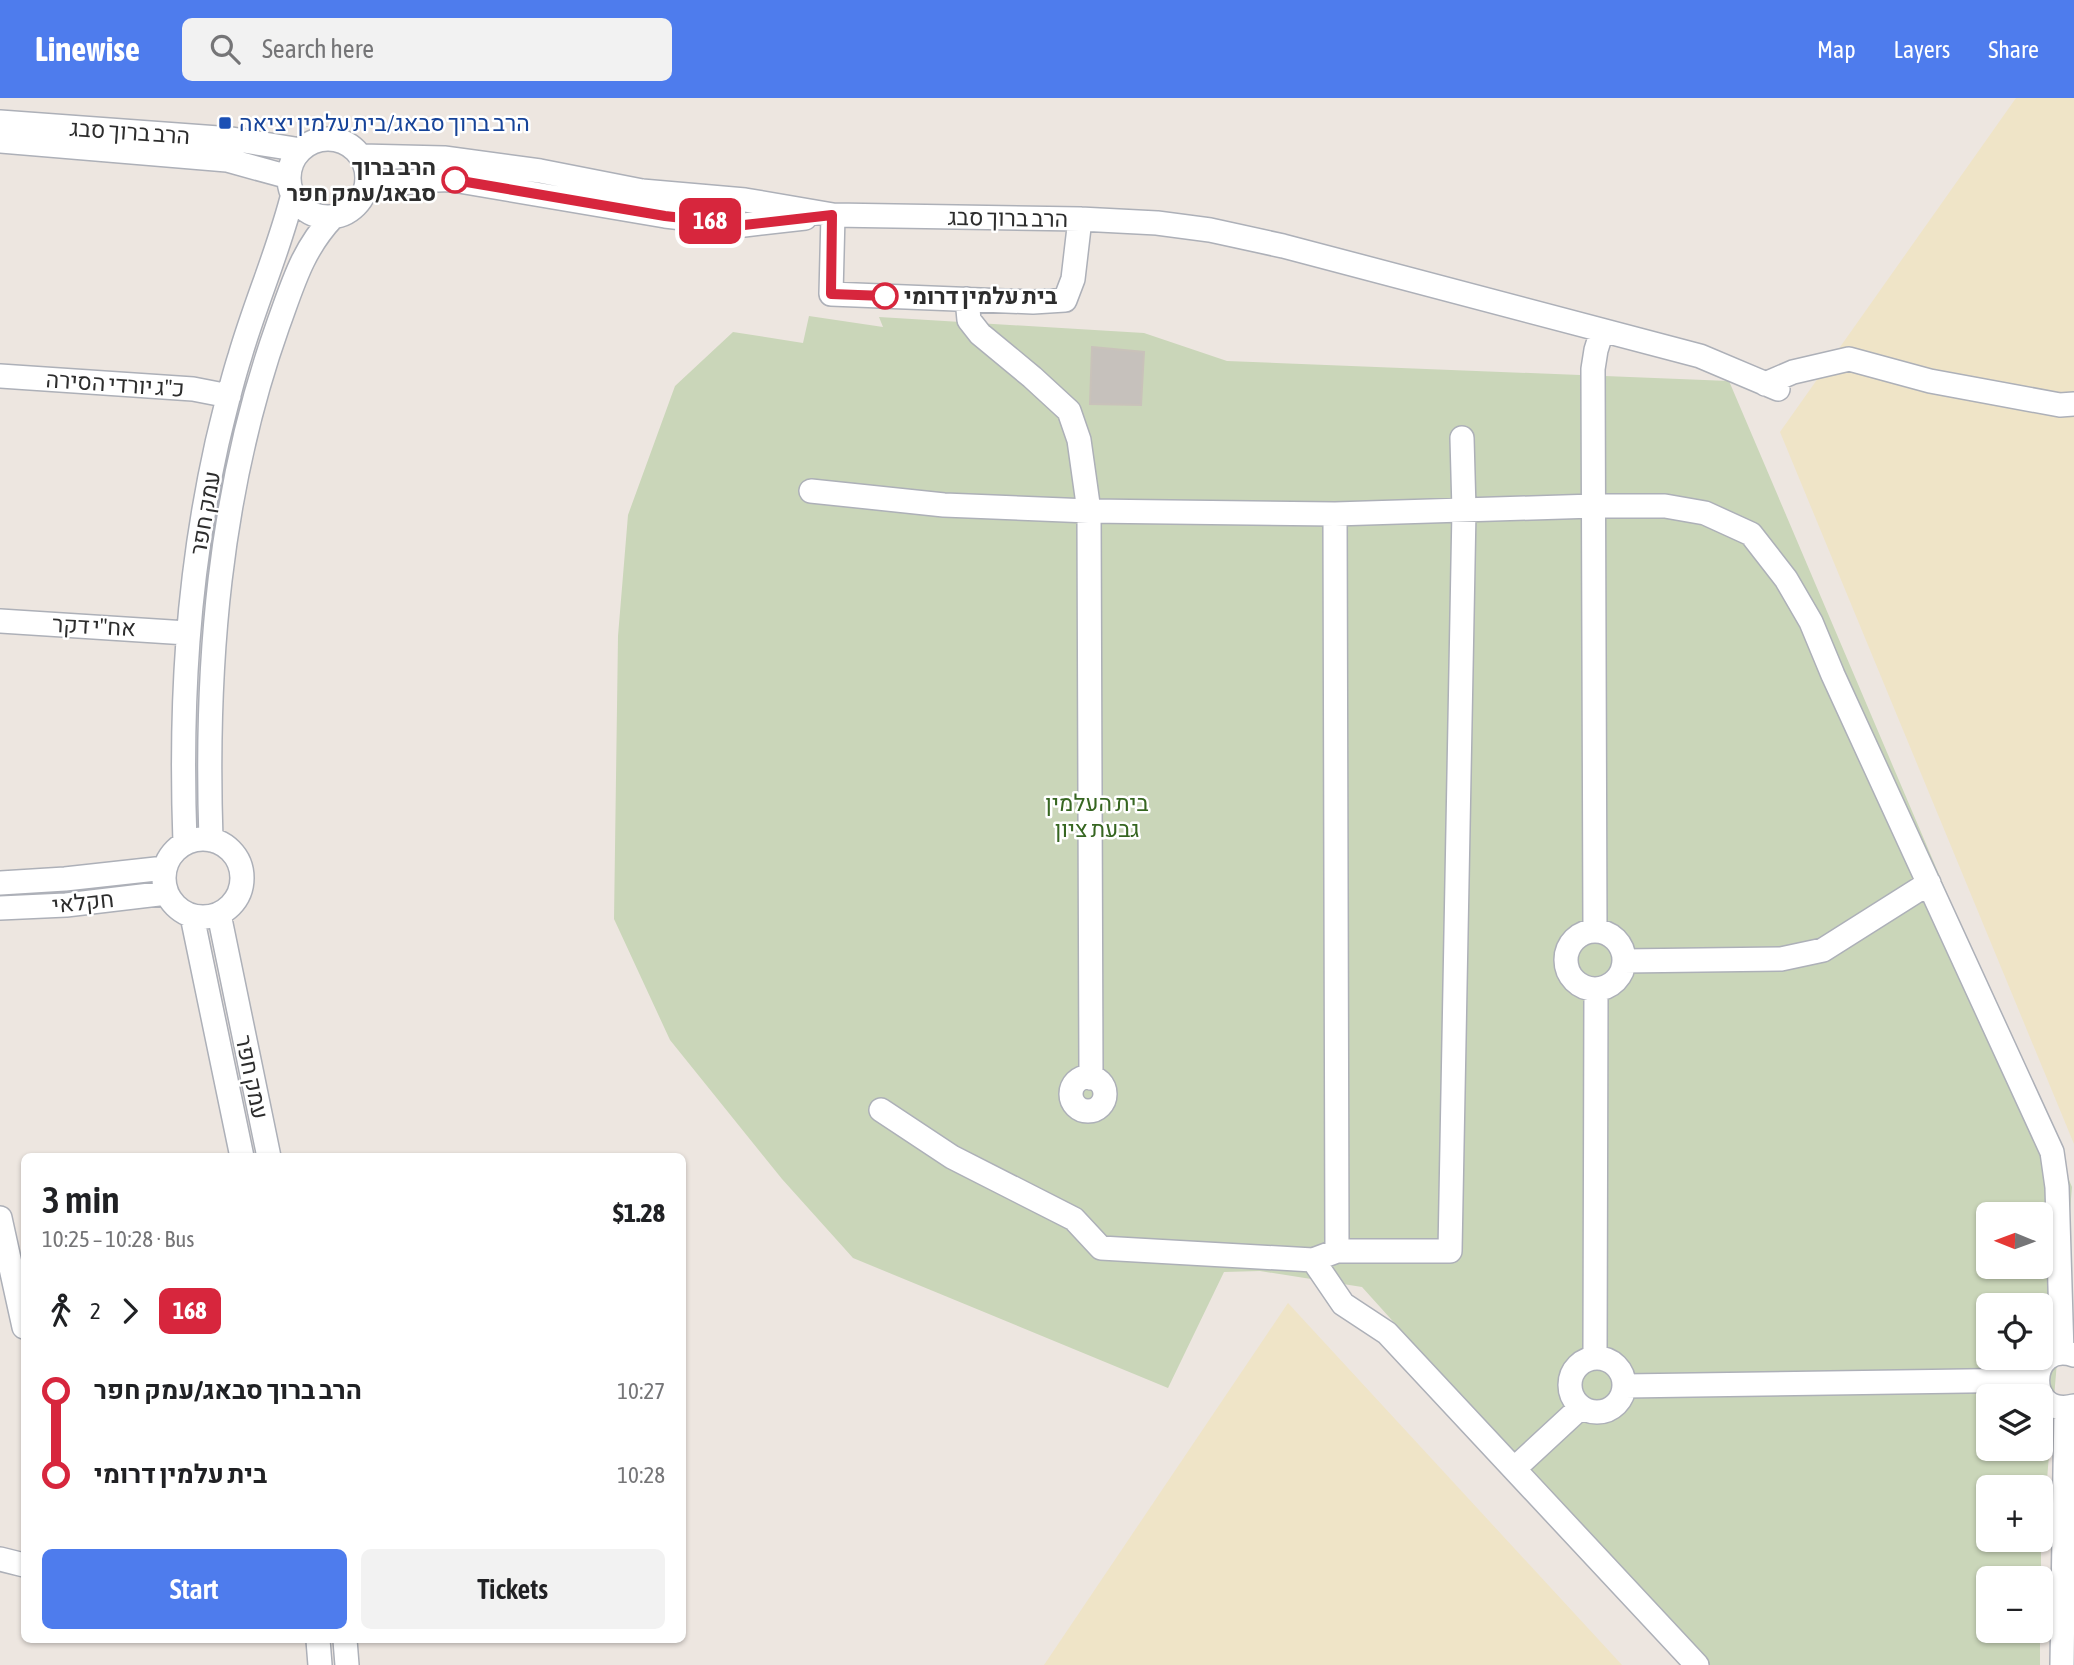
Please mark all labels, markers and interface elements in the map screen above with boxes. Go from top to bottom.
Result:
search box [182,18,672,81]
text: Linewise [35,30,140,68]
icon: search [206,30,244,68]
text: Search here [262,34,374,64]
text: Map [1817,36,1856,63]
text: Layers [1894,36,1950,63]
text: Share [1988,36,2039,63]
place label: הרב ברוך סבאג/בית עלמין יציאה [239,110,530,136]
street label: הרב ברוך סבג [69,115,191,149]
marker: הרב ברוך סבאג/בית עלמין יציאה [217,115,233,131]
place label: הרב ברוך סבאג/עמק חפר [287,154,436,206]
marker: הרב ברוך סבאג/עמק חפר [442,167,468,193]
line badge: 168 [670,198,750,244]
street label: הרב ברוך סבג [948,204,1068,232]
text: 168 [693,207,727,234]
marker: בית עלמין דרומי [872,283,898,309]
place label: בית עלמין דרומי [904,283,1058,309]
street label: כ"ג יורדי הסירה [45,366,185,402]
street label: עמק חפר [185,469,225,557]
street label: אח"י דקר [51,611,137,641]
park label: בית העלמין גבעת ציון [1045,790,1149,842]
street label: חקלאי [51,886,115,918]
street label: עמק חפר [230,1033,274,1121]
text: 3 min [42,1178,120,1221]
text: $1.28 [613,1198,665,1228]
north arrow [1976,1202,2053,1279]
map controls [1976,1202,2053,1643]
text: 10:25 – 10:28 · Bus [42,1226,194,1252]
icon: walk [42,1292,80,1330]
icon: forward [111,1292,149,1330]
button: locate [1976,1293,2053,1370]
text: 168 [173,1297,207,1324]
text: 2 [90,1298,101,1324]
text: הרב ברוך סבאג/עמק חפר [94,1375,362,1405]
text: 10:27 [617,1378,665,1404]
button: layers [1976,1384,2053,1461]
text: בית עלמין דרומי [94,1459,267,1489]
text: 10:28 [617,1462,665,1488]
button: + [1976,1475,2053,1552]
button: Start [42,1549,347,1629]
button: Tickets [361,1549,665,1629]
button: − [1976,1566,2053,1643]

